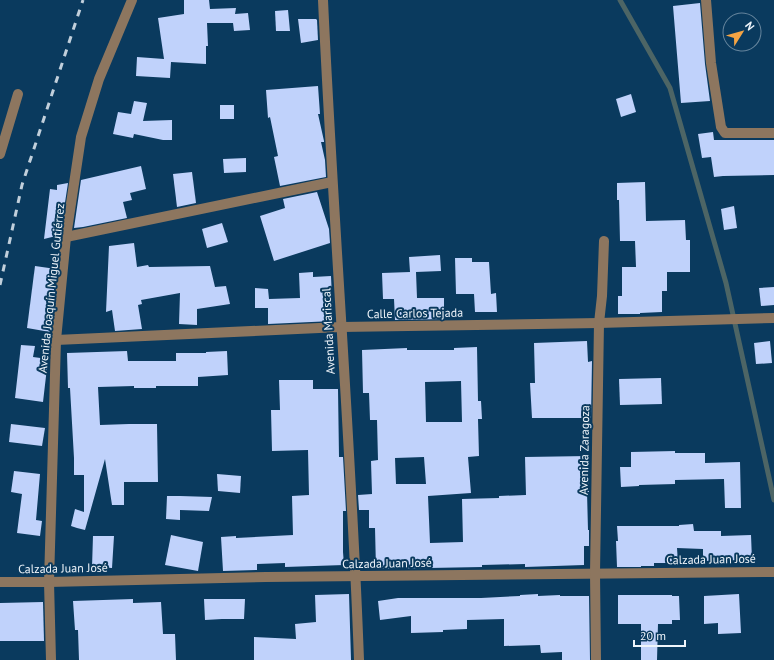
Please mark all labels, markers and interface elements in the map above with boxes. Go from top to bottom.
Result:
north arrow [722,12,762,52]
text: N [742,19,758,33]
street label: Avenida Joaquín Miguel Gutiérrez [35,202,67,374]
street label: Avenida Mariscal [318,287,338,375]
street label: Calle Carlos Tejada [367,305,463,321]
street label: Avenida Zaragoza [576,405,592,495]
street label: Calzada Juan José [666,551,756,567]
street label: Calzada Juan José [342,555,432,571]
street label: Calzada Juan José [18,560,108,576]
scale bar [634,622,685,648]
text: 20 m [640,628,666,643]

